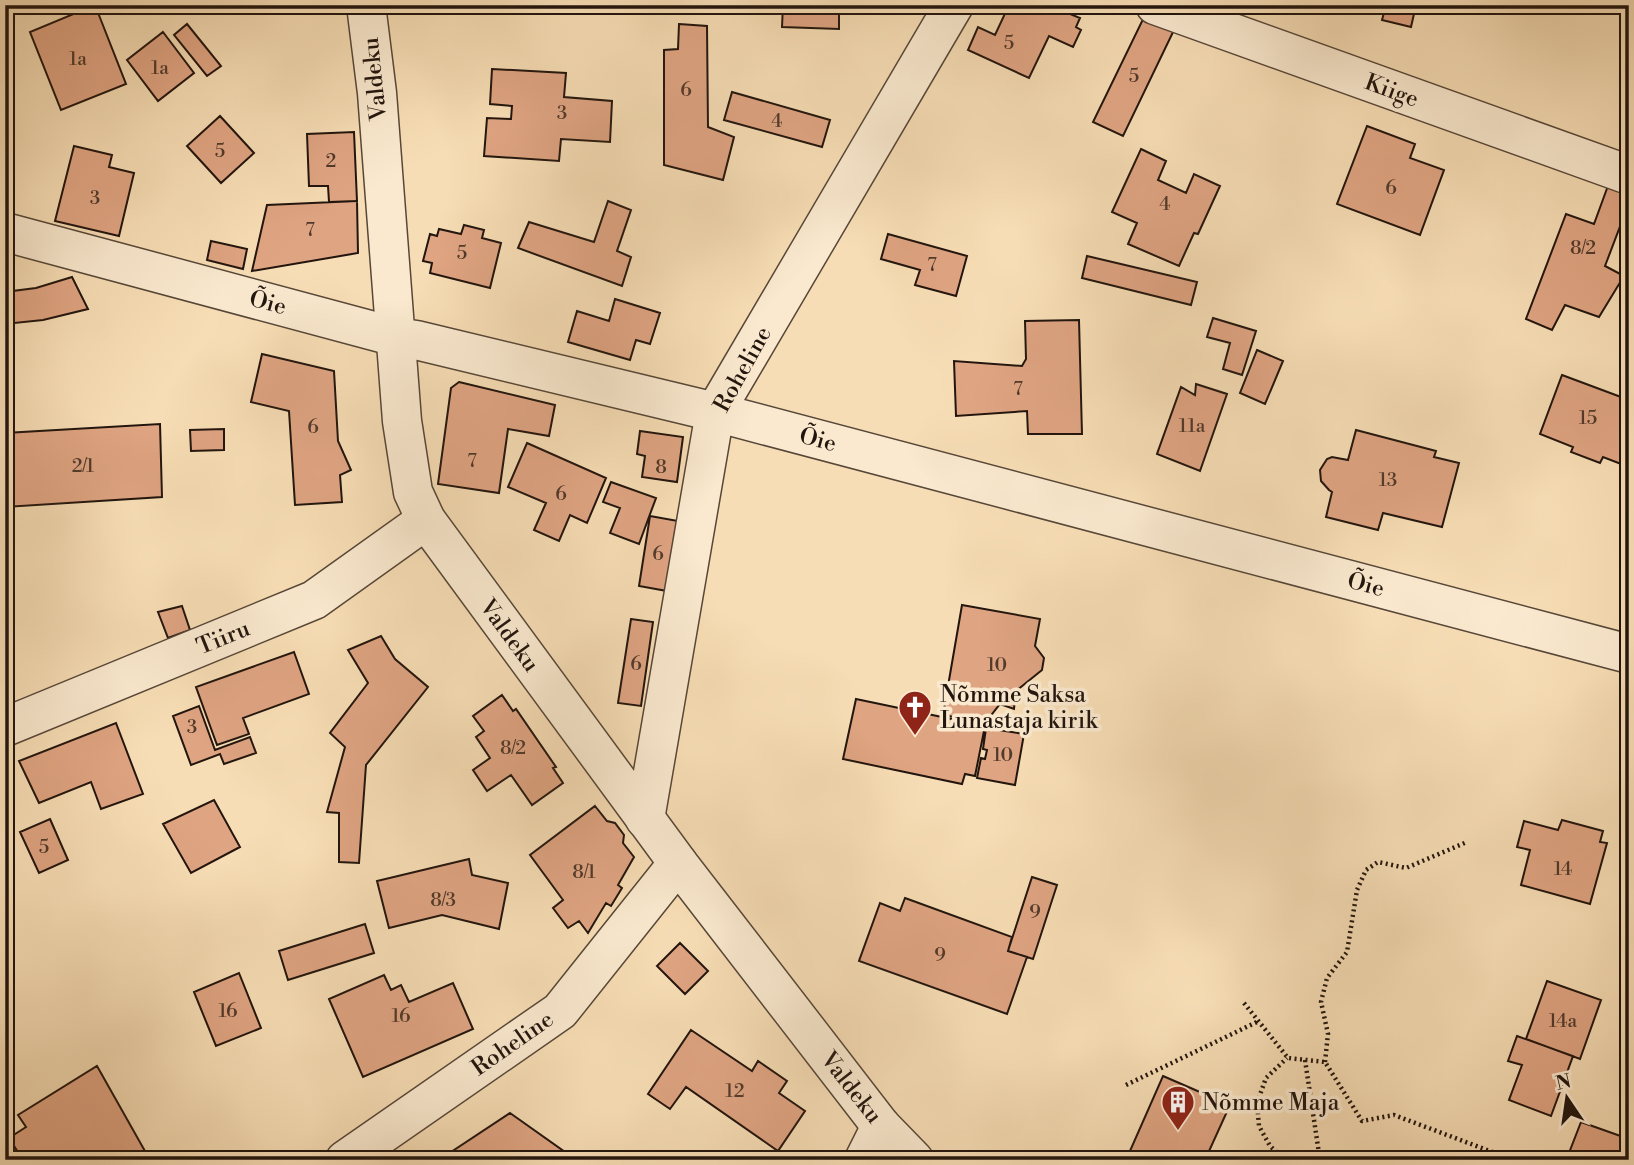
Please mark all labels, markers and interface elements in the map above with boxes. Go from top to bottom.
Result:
house number: 5 [1004,31,1014,55]
street label: Valdeku [357,36,393,123]
house number: 1a [69,47,87,71]
house number: 1a [151,56,169,80]
house number: 5 [1129,64,1139,88]
street label: Kiige [1361,68,1422,114]
house number: 6 [680,78,692,102]
house number: 3 [557,101,567,125]
house number: 4 [771,109,783,133]
house number: 5 [215,139,225,163]
house number: 2 [326,149,336,173]
house number: 6 [1385,176,1397,200]
house number: 3 [90,186,100,210]
house number: 4 [1159,192,1171,216]
house number: 7 [305,218,315,242]
house number: 8/2 [1570,236,1596,260]
house number: 5 [457,241,467,265]
house number: 7 [927,253,937,277]
street label: Õie [246,283,290,321]
street label: Roheline [708,322,778,417]
house number: 7 [1013,377,1023,401]
house number: 15 [1579,406,1597,430]
house number: 11a [1179,414,1206,438]
house number: 6 [307,415,319,439]
street label: Õie [796,420,840,458]
house number: 7 [467,449,477,473]
house number: 2/1 [72,454,94,478]
house number: 8 [655,455,667,479]
house number: 13 [1379,468,1397,492]
house number: 6 [555,482,567,506]
house number: 6 [652,542,664,566]
street label: Õie [1344,565,1388,603]
street label: Valdeku [473,593,545,678]
street label: Tiiru [193,615,254,661]
house number: 6 [630,652,642,676]
house number: 10 [987,653,1007,677]
place label: Nõmme Saksa Lunastaja kirik [940,681,1098,735]
church icon: Nõmme Saksa Lunastaja kirik [896,688,934,737]
house number: 3 [187,715,197,739]
house number: 8/2 [500,736,526,760]
house number: 10 [993,743,1013,767]
house number: 5 [39,835,49,859]
house number: 14 [1554,857,1572,881]
house number: 8/1 [572,860,596,884]
house number: 8/3 [430,888,456,912]
house number: 9 [1029,900,1041,924]
house number: 9 [934,943,946,967]
house number: 16 [218,999,238,1023]
house number: 16 [391,1004,411,1028]
street label: Roheline [466,1005,559,1082]
house number: 14a [1549,1009,1578,1033]
street label: Valdeku [814,1045,888,1129]
north arrow [1532,1064,1602,1134]
text: N [1553,1069,1573,1096]
house number: 12 [725,1079,745,1103]
building icon: Nõmme Maja [1159,1083,1197,1132]
place label: Nõmme Maja [1202,1089,1340,1117]

